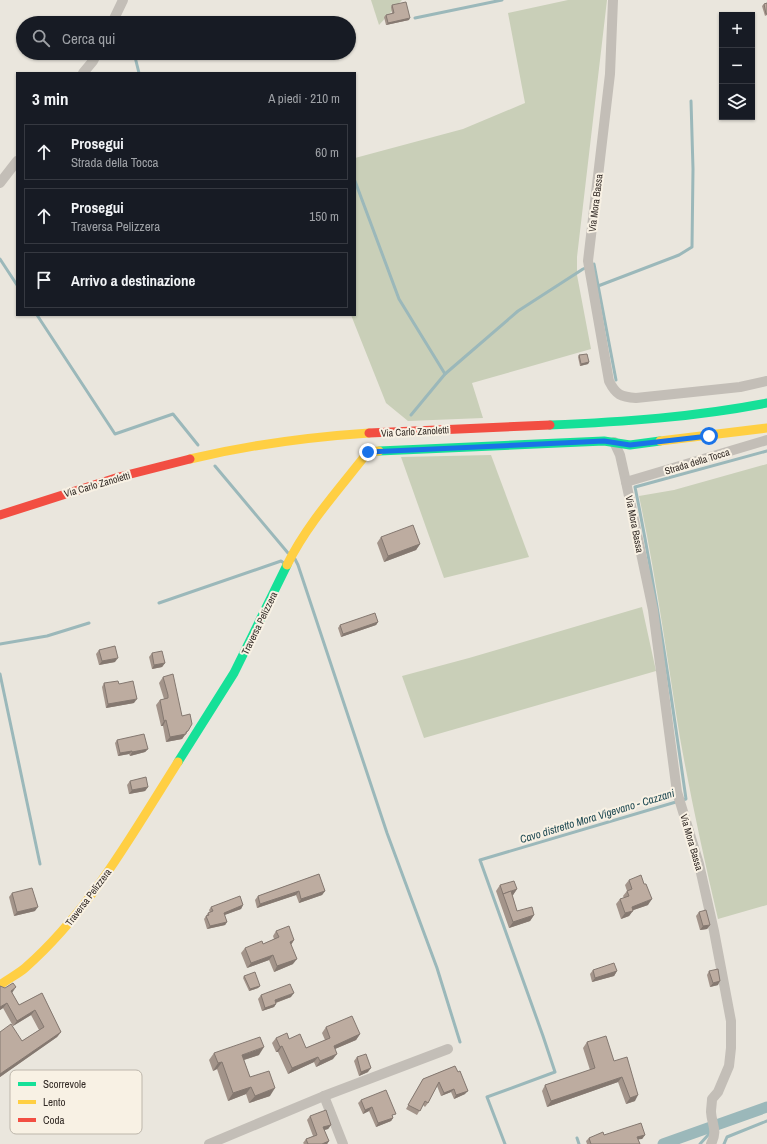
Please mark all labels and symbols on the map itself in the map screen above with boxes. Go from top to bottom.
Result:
street label: Via Mora Bassa [585,173,606,233]
street label: Via Carlo Zanoletti [381,423,449,440]
route start [700,427,718,445]
route end [359,443,377,461]
street label: Strada della Tocca [663,445,732,478]
street label: Via Carlo Zanoletti [63,469,132,500]
street label: Via Mora Bassa [623,494,647,554]
street label: Traversa Pelizzera [239,589,280,657]
water label: Cavo distretto Mora Vigevano - Cazzani [518,786,676,846]
street label: Via Mora Bassa [677,812,706,872]
street label: Traversa Pelizzera [63,866,114,929]
legend [10,1070,142,1134]
text: Scorrevole [43,1077,86,1091]
text: Lento [43,1095,66,1109]
text: Coda [43,1113,65,1127]

